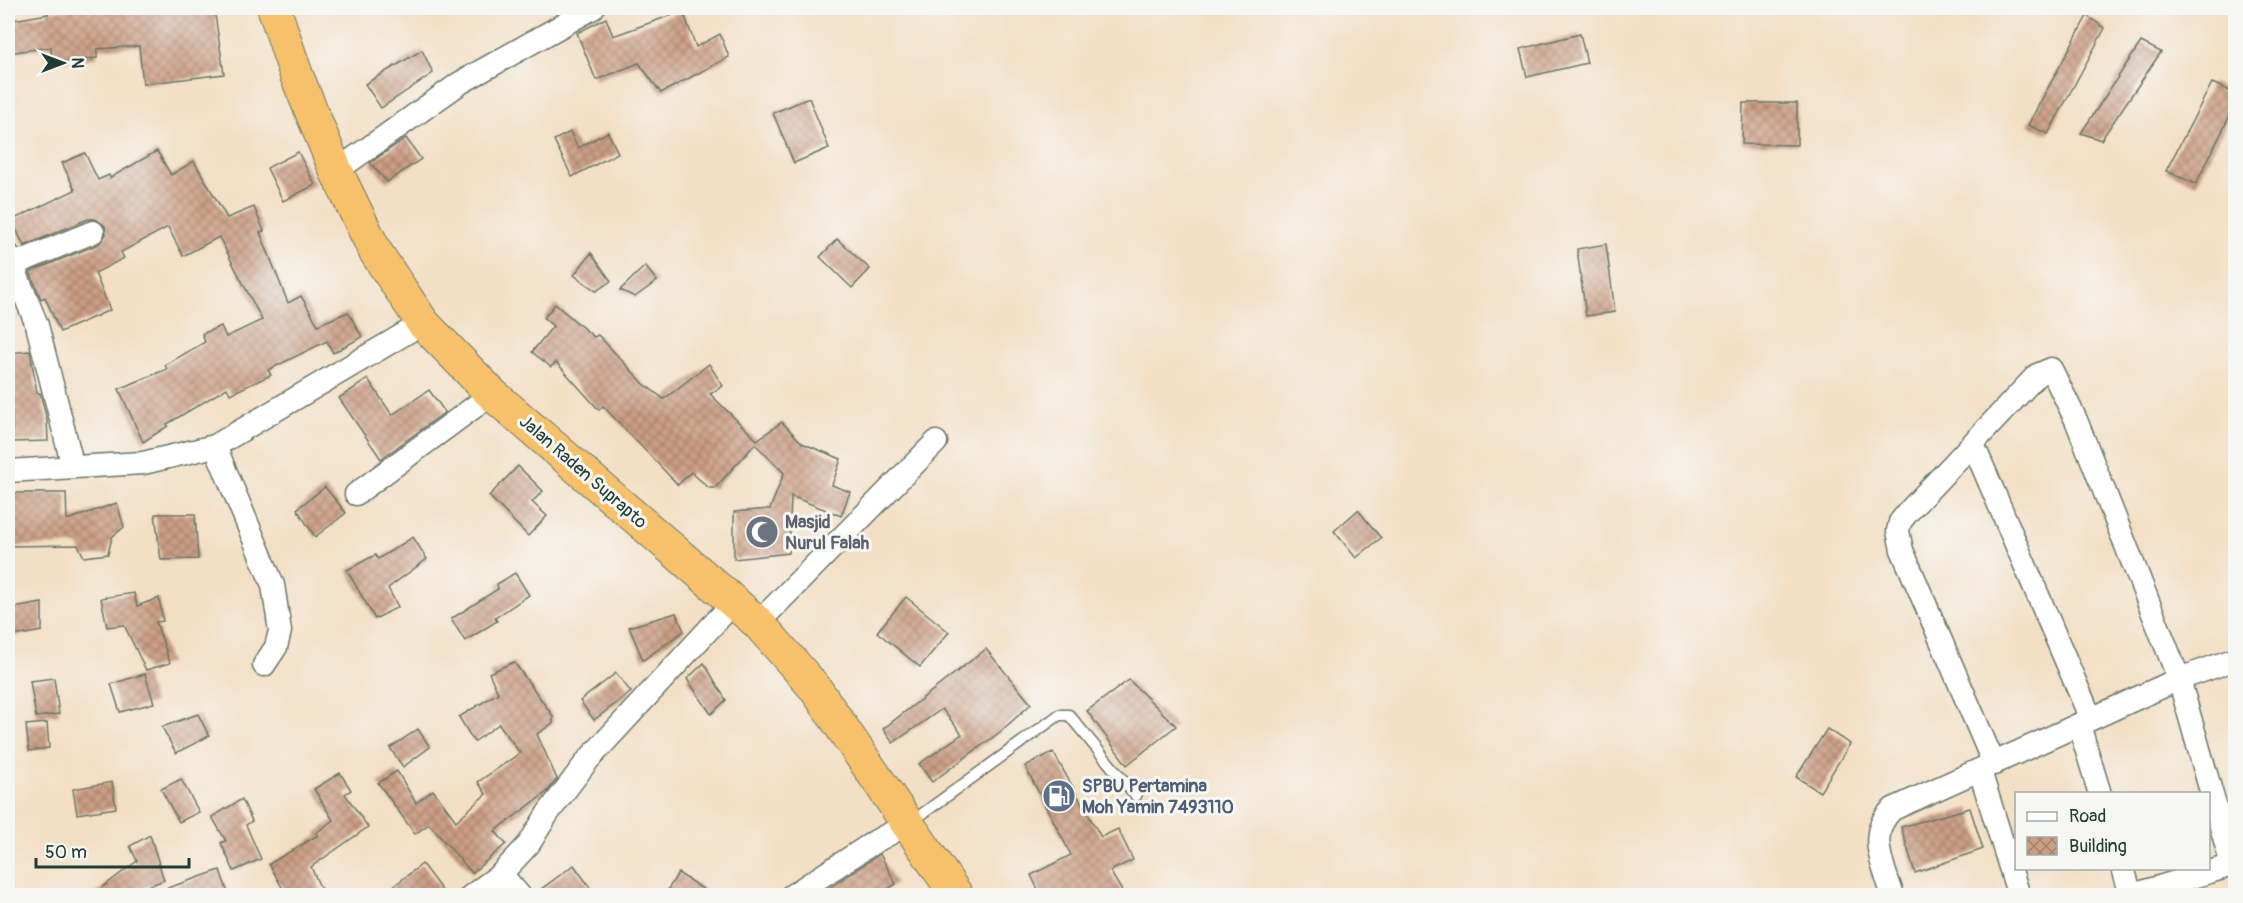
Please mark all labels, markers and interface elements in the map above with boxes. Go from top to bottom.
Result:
north arrow [33,33,93,93]
text: N [67,58,87,69]
street label: Jalan Raden Suprapto [514,410,652,534]
place label: Masjid Nurul Falah [785,511,870,555]
mosque icon: Masjid Nurul Falah [744,514,780,550]
place label: SPBU Pertamina Moh Yamin 7493110 [1082,775,1234,819]
fuel station icon: SPBU Pertamina Moh Yamin 7493110 [1041,778,1077,814]
legend [2015,792,2210,870]
text: Road [2069,805,2106,828]
scale bar [36,831,189,869]
text: Building [2069,835,2127,858]
text: 50 m [45,841,87,864]

